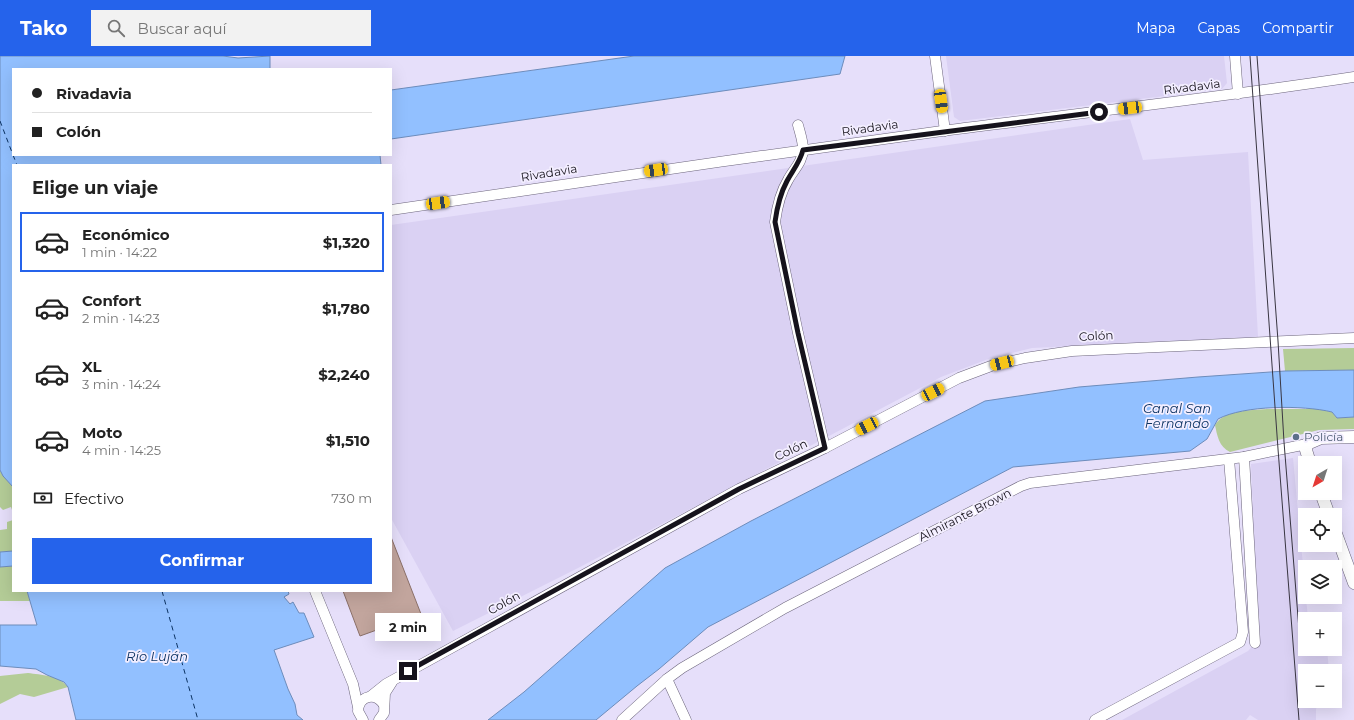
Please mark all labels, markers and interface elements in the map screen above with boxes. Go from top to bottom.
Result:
search box [91,10,371,46]
text: Tako [20,17,67,40]
icon: search [105,17,127,39]
text: Buscar aquí [137,19,227,38]
text: Mapa [1136,19,1176,37]
text: Capas [1198,19,1240,37]
text: Compartir [1262,19,1334,37]
street label: Rivadavia [1163,76,1221,97]
text: Rivadavia [56,84,132,103]
car [933,88,949,114]
car [1117,101,1143,115]
route start [1090,103,1108,121]
street label: Rivadavia [841,116,899,139]
text: Colón [56,122,101,141]
street label: Rivadavia [520,161,578,184]
car [643,162,669,178]
text: Elige un viaje [32,177,158,199]
car [425,195,451,211]
icon: car [34,224,70,260]
text: Económico [82,225,170,244]
text: $1,320 [323,233,370,252]
text: 1 min · 14:22 [82,244,157,260]
icon: car [34,290,70,326]
text: Confort [82,291,142,310]
text: $1,780 [322,299,370,318]
text: 2 min · 14:23 [82,310,160,326]
street label: Colón [1078,327,1114,344]
car [989,354,1015,372]
icon: car [34,356,70,392]
text: XL [82,357,101,376]
text: $2,240 [318,365,370,384]
text: 3 min · 14:24 [82,376,161,392]
car [920,381,946,403]
water label: Canal San Fernando [1143,400,1211,431]
car [854,415,880,437]
icon: car [34,422,70,458]
text: Moto [82,423,122,442]
place label: Policía [1304,429,1343,444]
text: $1,510 [326,431,370,450]
marker: Policía [1291,432,1301,442]
street label: Colón [772,435,810,464]
text: 4 min · 14:25 [82,442,161,458]
north arrow [1298,456,1342,500]
map controls [1298,456,1342,708]
street label: Almirante Brown [916,485,1014,544]
icon: cash [32,487,54,509]
text: Efectivo [64,489,124,508]
text: 730 m [331,490,372,506]
button: locate [1298,508,1342,552]
button: Confirmar [32,538,372,584]
button: layers [1298,560,1342,604]
street label: Colón [485,588,523,618]
button: + [1298,612,1342,656]
callout: 2 min [375,613,441,641]
text: 2 min [389,619,427,635]
water label: Río Luján [126,648,188,664]
route end [399,662,417,680]
button: − [1298,664,1342,708]

